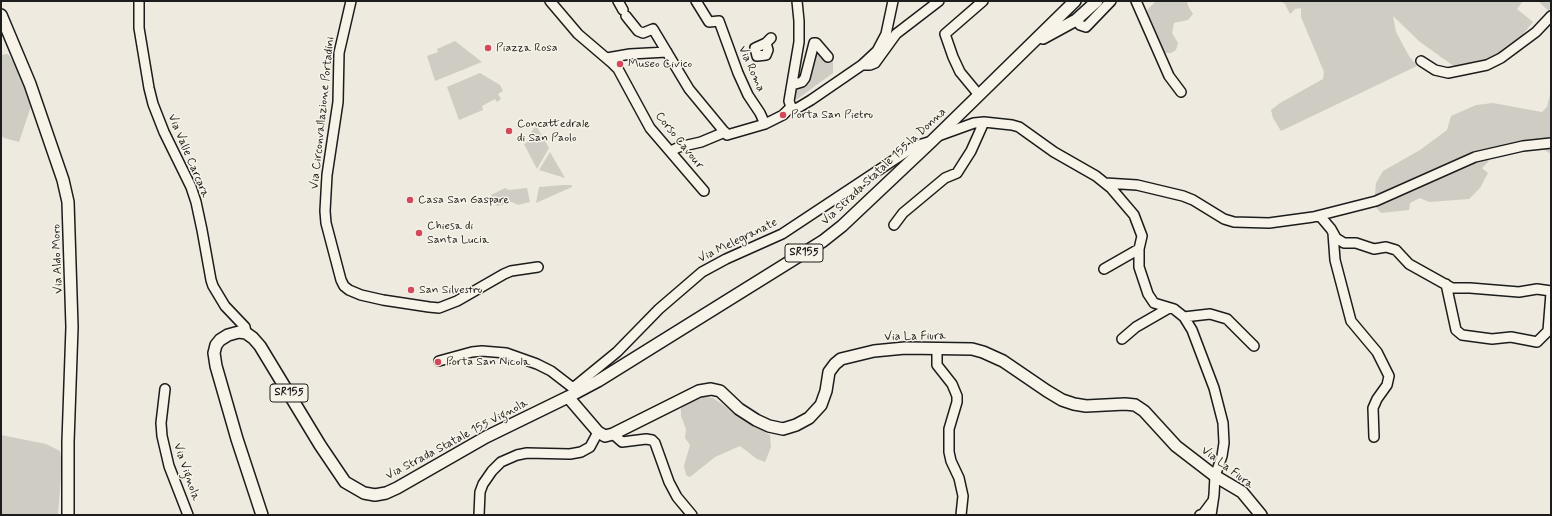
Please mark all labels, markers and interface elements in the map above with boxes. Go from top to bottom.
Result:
street label: Via Circonvallazione Portadini [308,36,338,190]
place label: Piazza Rosa [496,41,558,55]
marker: Piazza Rosa [483,43,493,53]
street label: Via Roma [734,44,768,94]
place label: Museo Civico [628,57,692,71]
marker: Museo Civico [615,59,625,69]
street label: Via Strada Statale 155 la Donna [819,105,949,229]
place label: Porta San Pietro [791,108,873,122]
street label: Corso Cavour [652,109,706,173]
marker: Porta San Pietro [778,110,788,120]
street label: Via Valle Carcara [164,112,212,200]
place label: Concattedrale di San Paolo [517,117,590,145]
marker: Concattedrale di San Paolo [504,126,514,136]
place label: Casa San Gaspare [418,193,509,207]
marker: Casa San Gaspare [405,195,415,205]
street label: Via Melegranate [696,216,780,266]
place label: Chiesa di Santa Lucia [427,219,489,247]
street label: Via Aldo Moro [50,224,66,294]
marker: Chiesa di Santa Lucia [414,228,424,238]
road number: SR155 [785,244,823,262]
place label: San Silvestro [419,283,482,297]
marker: San Silvestro [406,285,416,295]
street label: Via La Fiura [884,329,946,345]
place label: Porta San Nicola [446,355,530,369]
marker: Porta San Nicola [433,357,443,367]
road number: SR155 [270,384,308,402]
street label: Via Strada Statale 155 Vignola [384,396,530,484]
street label: Via Vignola [169,441,203,503]
street label: Via La Fiura [1198,444,1256,492]

